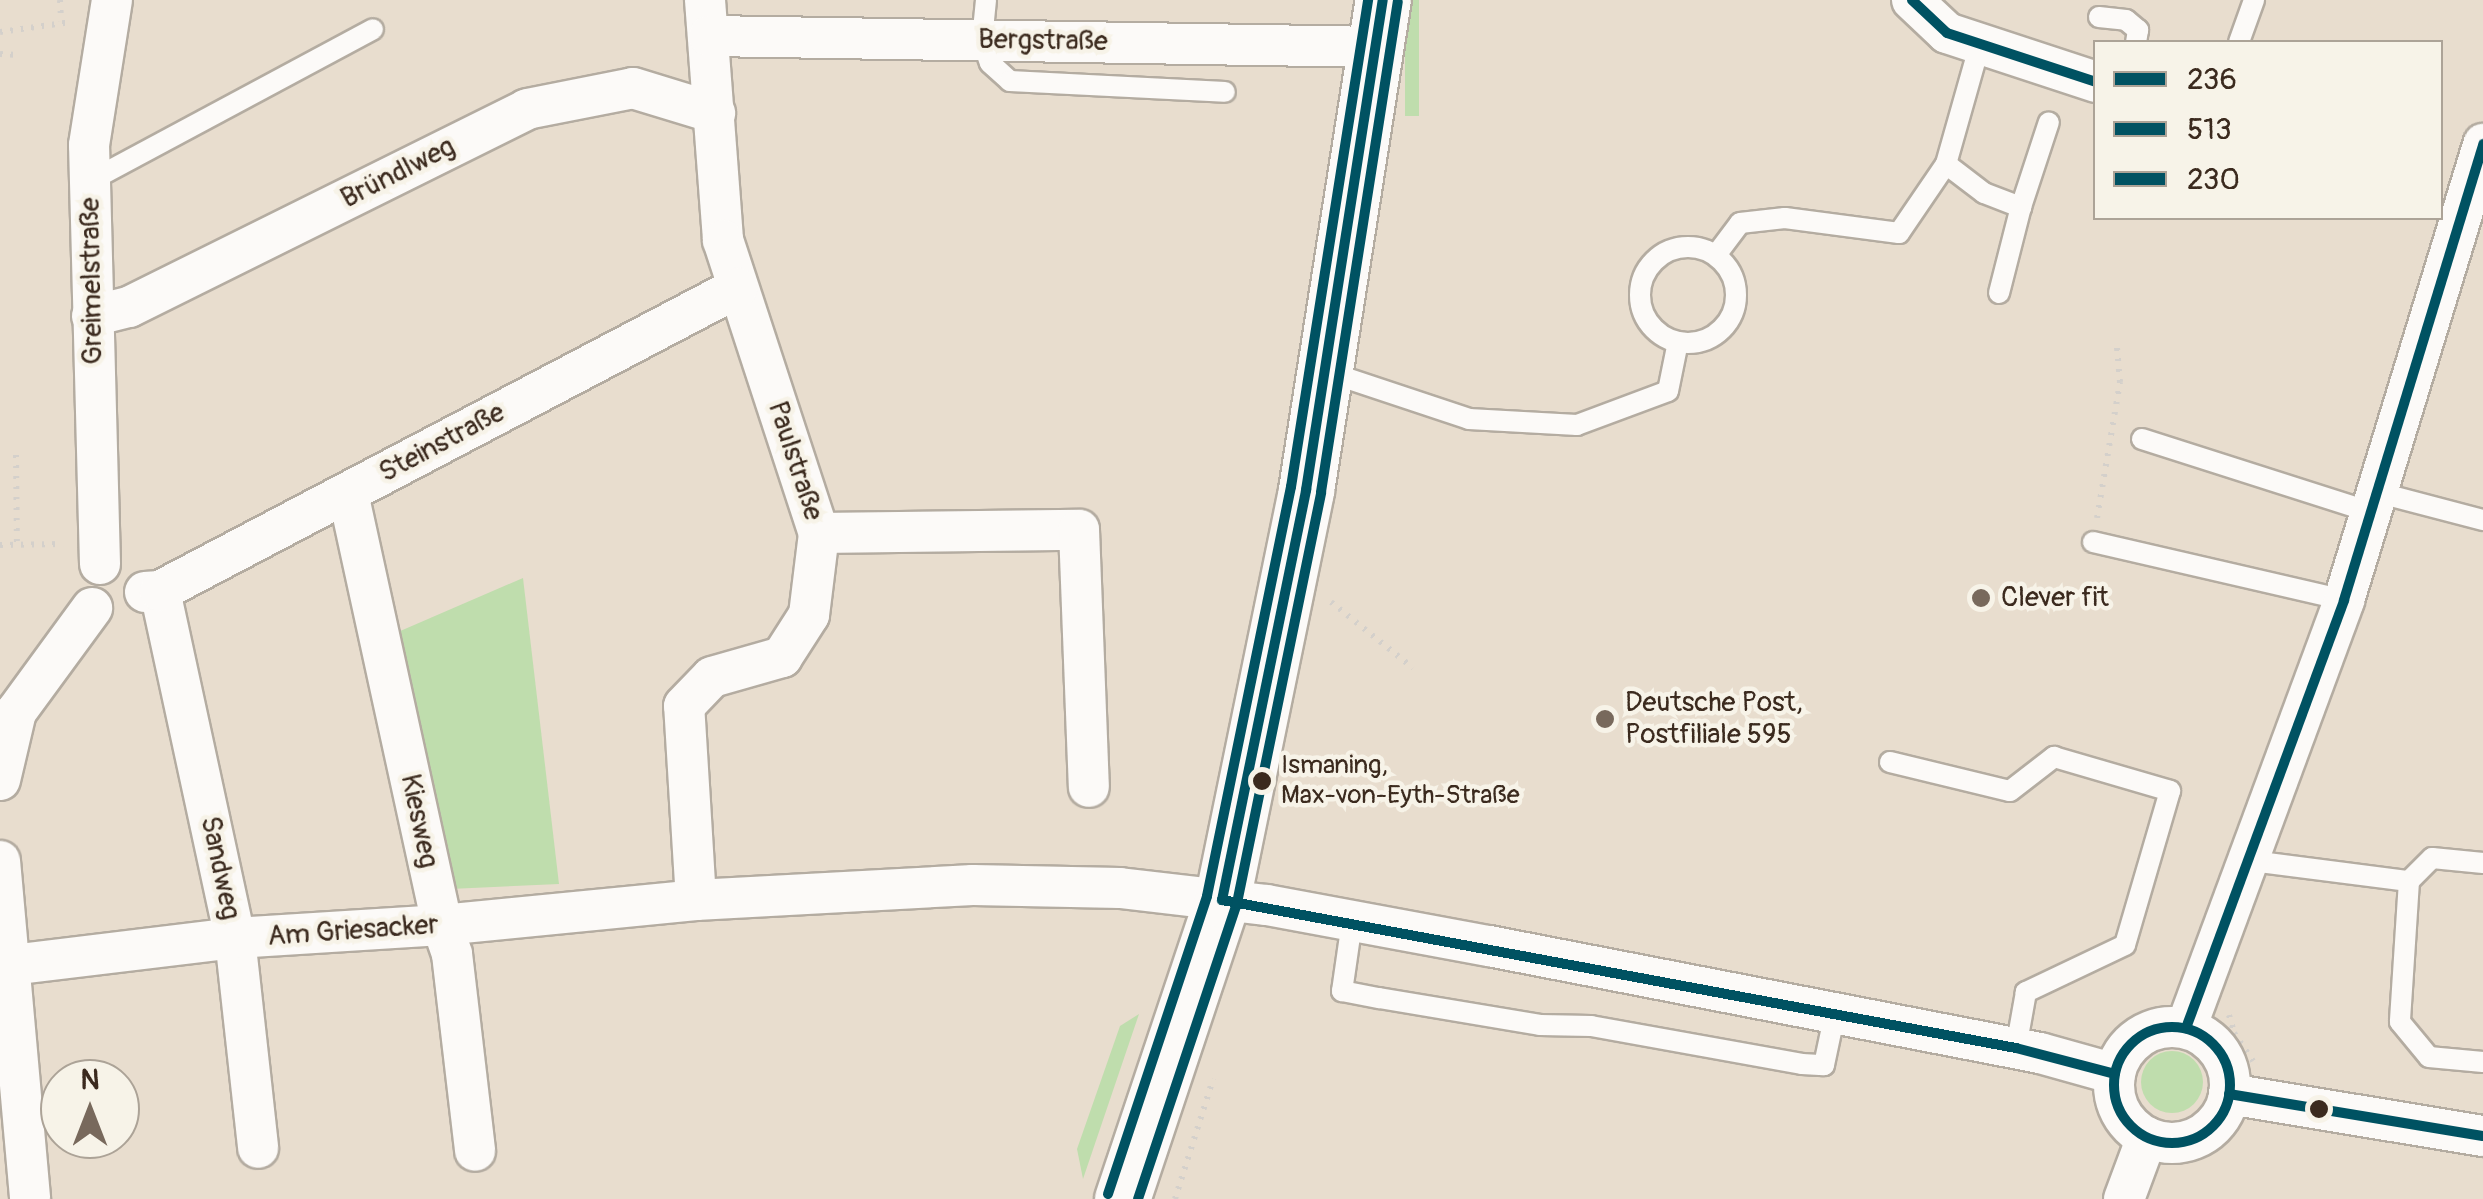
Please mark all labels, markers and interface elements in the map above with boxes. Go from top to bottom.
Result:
street label: Bergstraße [978,23,1108,59]
legend [2093,40,2443,220]
text: 236 [2187,61,2237,98]
text: 513 [2187,111,2232,148]
street label: Bründlweg [335,130,461,216]
text: 230 [2187,161,2240,198]
street label: Greimelstraße [74,197,110,365]
street label: Steinstraße [374,396,510,490]
street label: Paulstraße [760,397,830,525]
place label: Clever fit [2001,581,2109,615]
marker: Clever fit [1970,587,1992,609]
place label: Deutsche Post, Postfiliale 595 [1625,686,1803,752]
marker: Deutsche Post, Postfiliale 595 [1594,708,1616,730]
place label: Ismaning, Max-von-Eyth-Straße [1281,750,1519,811]
street label: Kiesweg [393,771,445,871]
marker: Ismaning, Max-von-Eyth-Straße [1252,771,1272,791]
street label: Sandweg [193,813,247,923]
street label: Am Griesacker [266,908,440,954]
north arrow [40,1059,140,1159]
text: N [81,1063,99,1098]
unlabelled marker [2309,1099,2329,1119]

